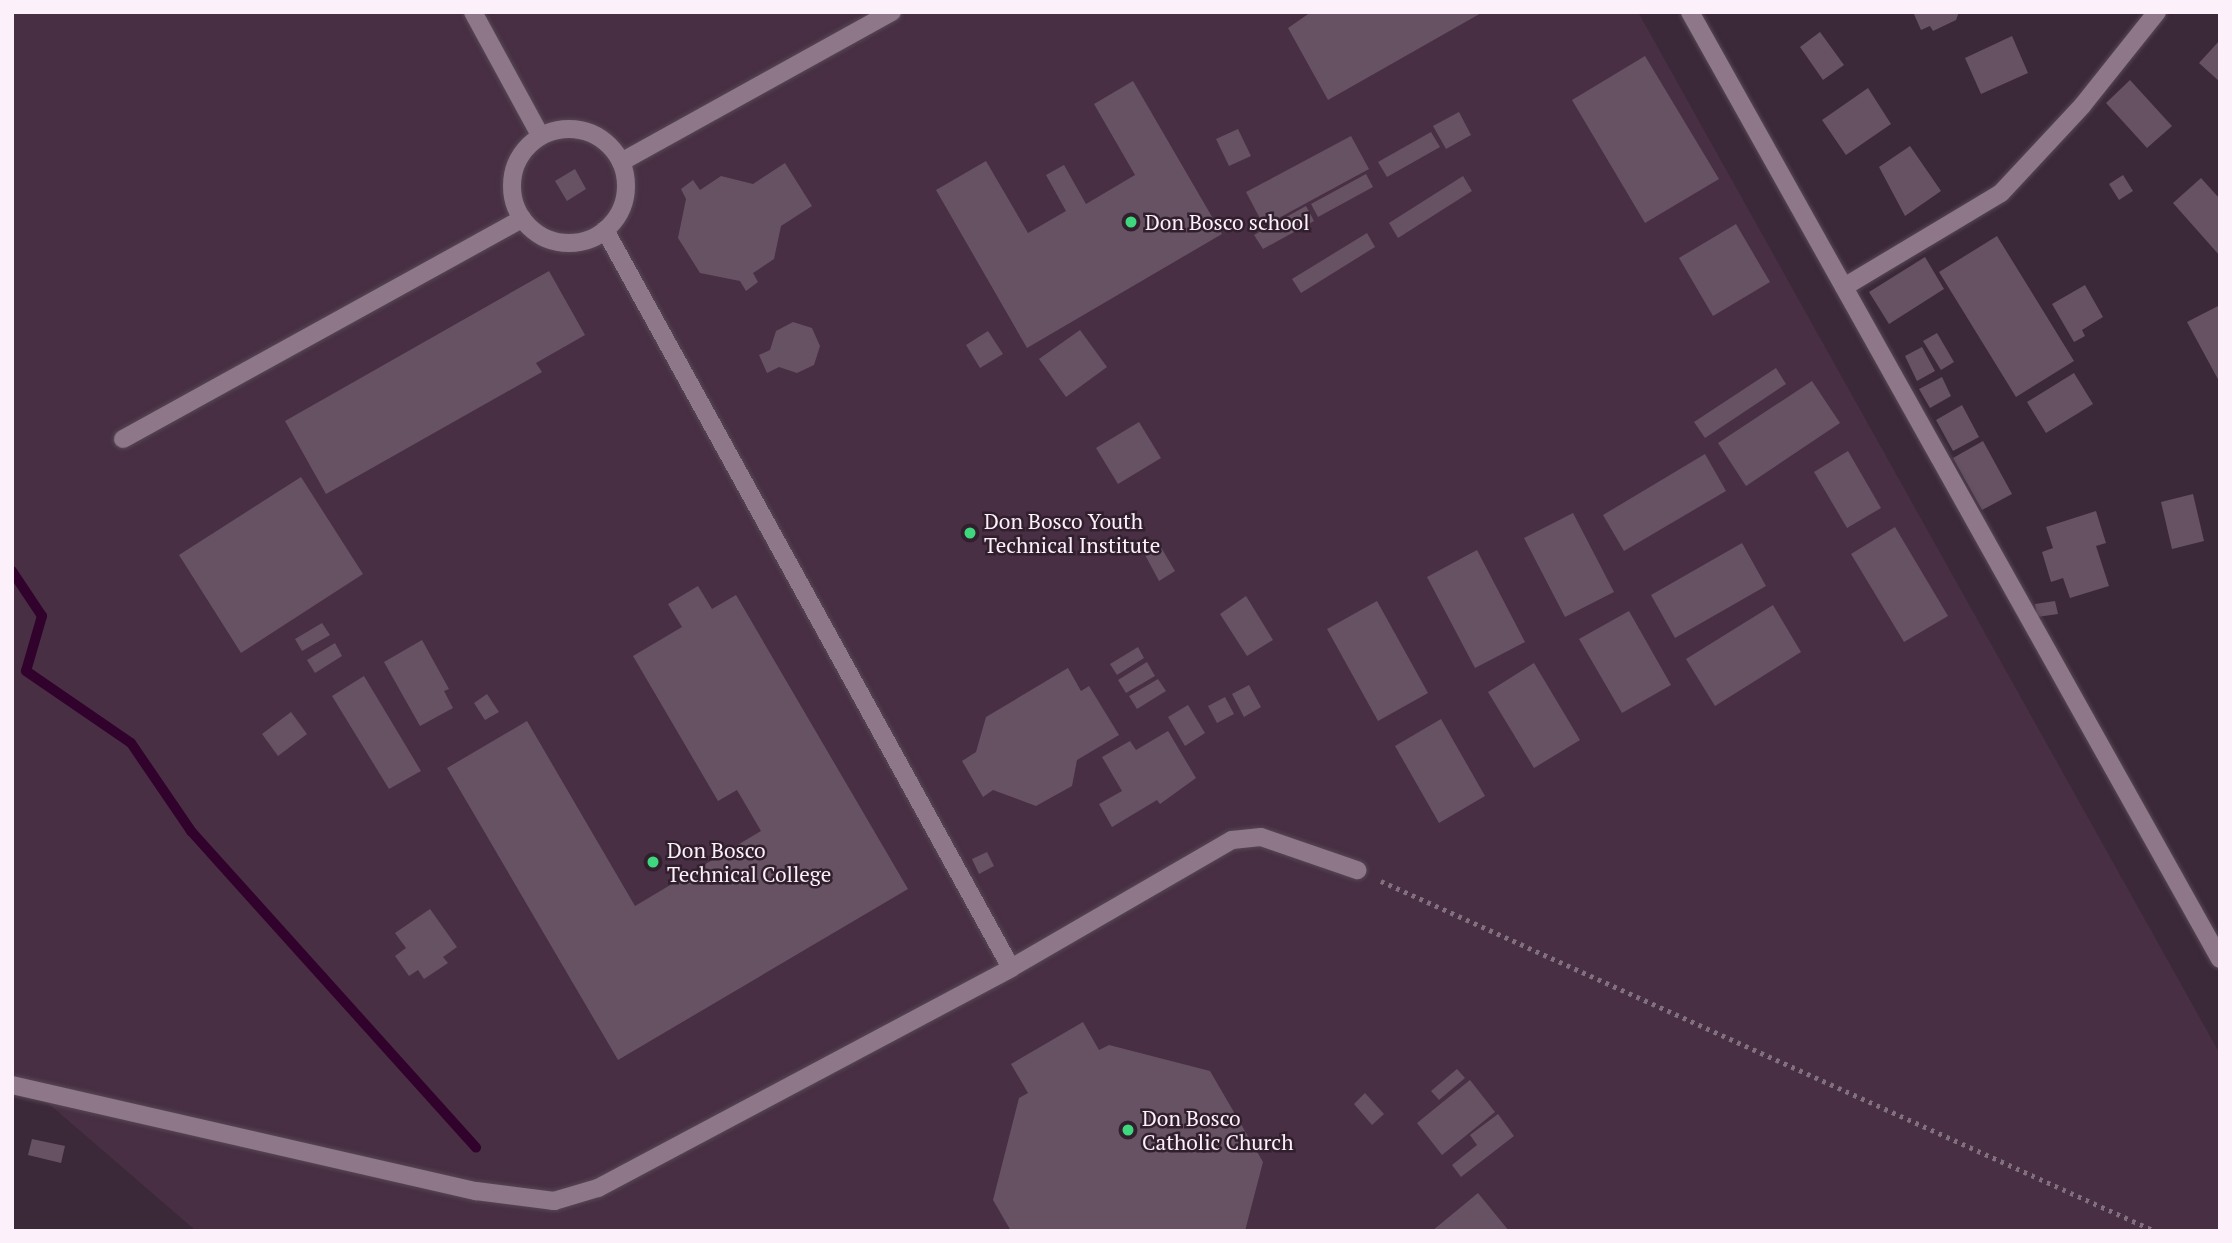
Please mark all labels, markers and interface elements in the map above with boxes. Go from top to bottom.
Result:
place label: Don Bosco school [1145,209,1310,235]
marker: Don Bosco school [1123,214,1139,230]
place label: Don Bosco Youth Technical Institute [984,508,1160,558]
marker: Don Bosco Youth Technical Institute [962,525,978,541]
place label: Don Bosco Technical College [667,837,831,887]
marker: Don Bosco Technical College [645,854,661,870]
place label: Don Bosco Catholic Church [1142,1105,1293,1155]
marker: Don Bosco Catholic Church [1120,1122,1136,1138]

